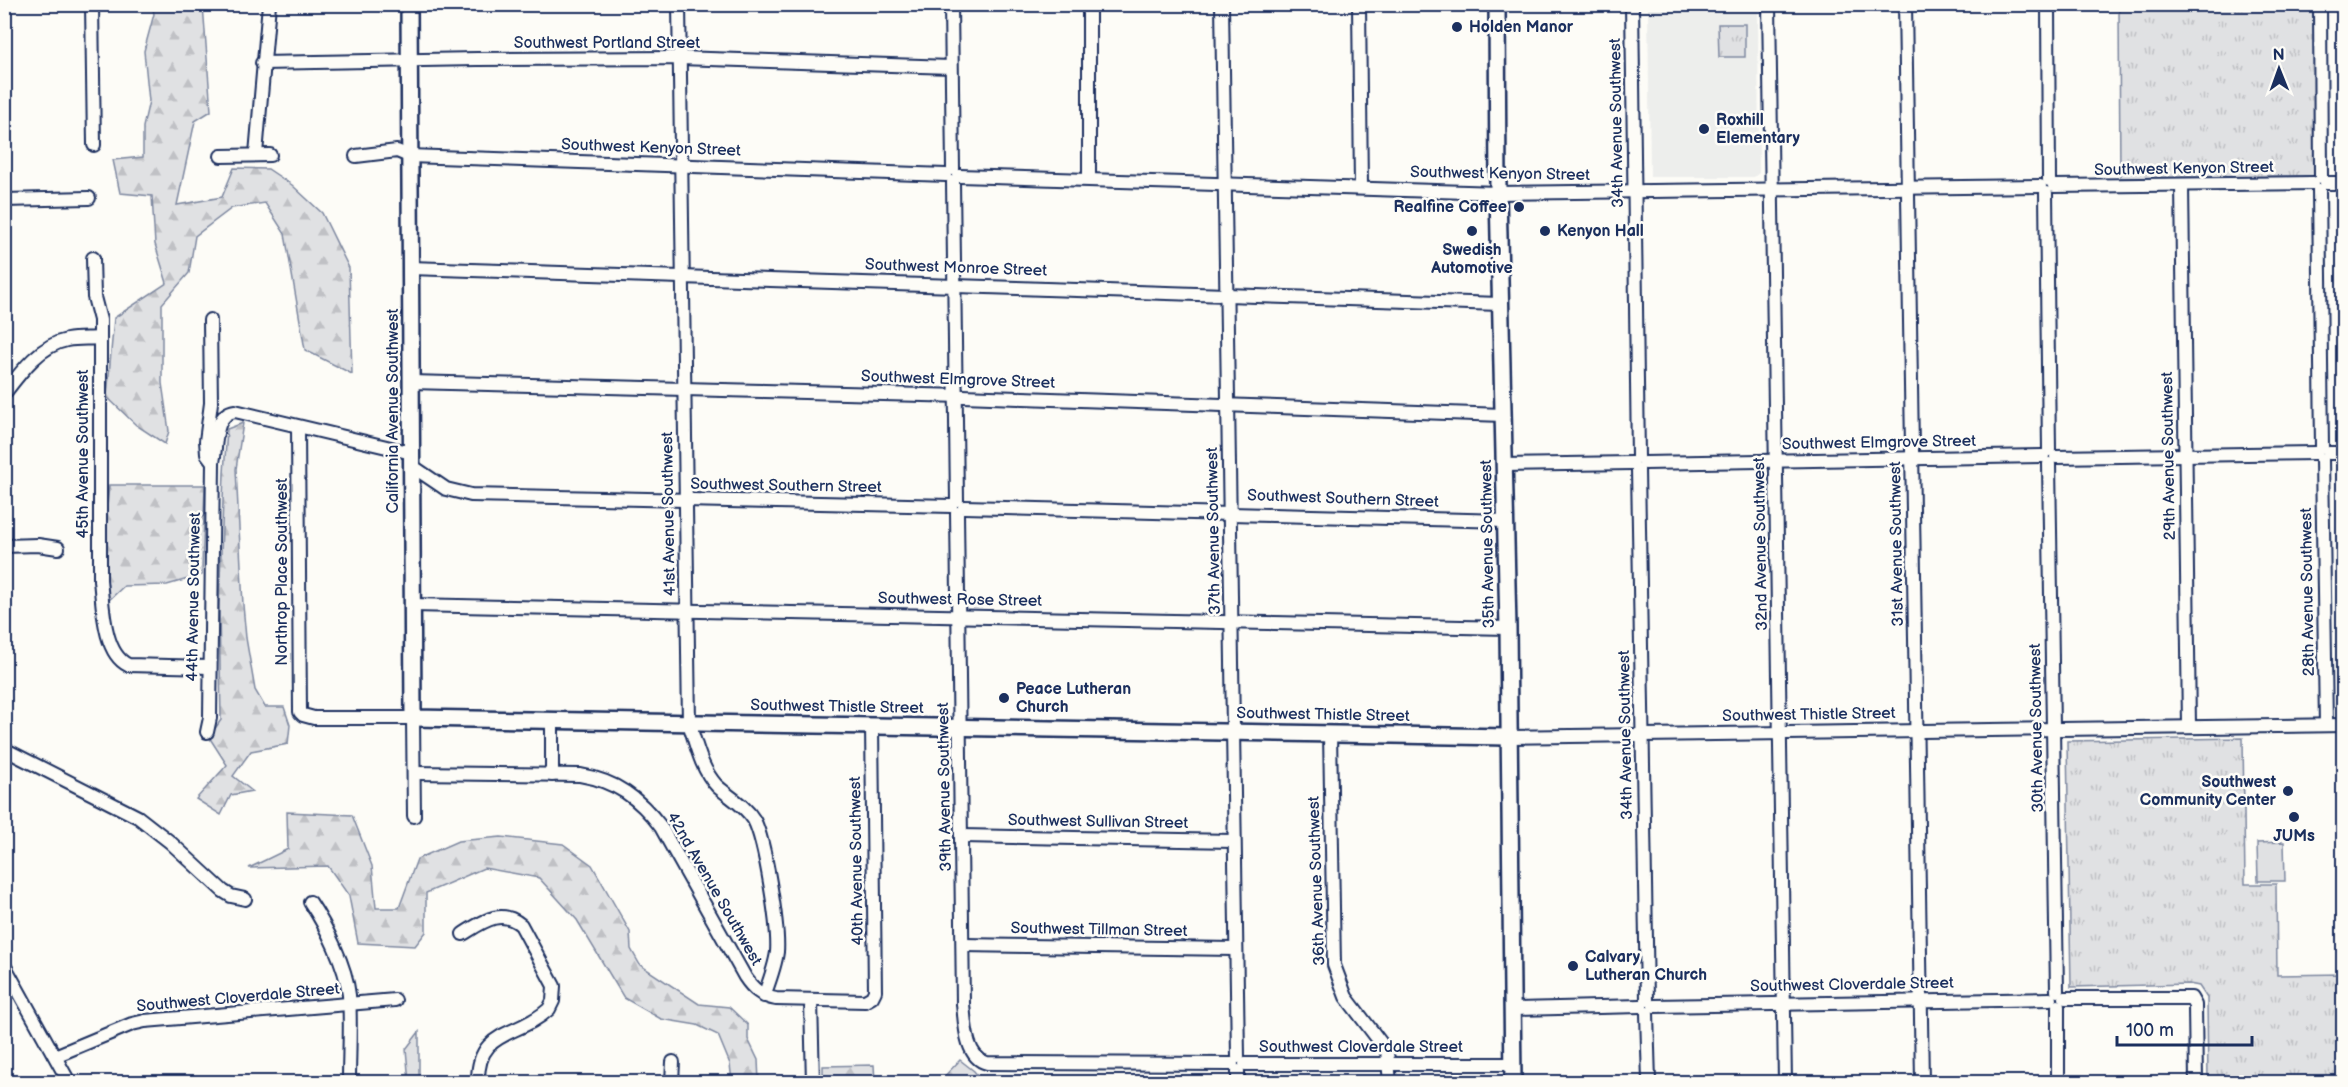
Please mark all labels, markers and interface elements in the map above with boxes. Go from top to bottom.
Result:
place label: Holden Manor [1469,18,1574,37]
marker: Holden Manor [1450,20,1464,34]
street label: Southwest Portland Street [514,34,700,53]
street label: 34th Avenue Southwest [1606,38,1628,208]
north arrow [2249,39,2309,99]
text: N [2273,46,2285,65]
place label: Roxhill Elementary [1716,111,1800,148]
marker: Roxhill Elementary [1697,122,1711,136]
street label: Southwest Kenyon Street [561,135,741,161]
street label: Southwest Kenyon Street [2094,158,2274,180]
street label: Southwest Kenyon Street [1410,163,1590,185]
place label: Realfine Coffee [1393,198,1507,217]
marker: Realfine Coffee [1512,200,1526,214]
place label: Kenyon Hall [1557,222,1644,241]
marker: Swedish Automotive [1465,224,1479,238]
marker: Kenyon Hall [1538,224,1552,238]
place label: Swedish Automotive [1430,241,1513,278]
street label: Southwest Monroe Street [865,255,1048,281]
street label: California Avenue Southwest [384,308,403,513]
street label: Southwest Elmgrove Street [861,367,1056,393]
street label: 45th Avenue Southwest [74,370,93,538]
street label: 29th Avenue Southwest [2158,371,2180,540]
street label: 41st Avenue Southwest [658,431,680,597]
street label: Southwest Elmgrove Street [1782,432,1976,454]
street label: 37th Avenue Southwest [1203,447,1225,615]
street label: 32nd Avenue Southwest [1750,457,1772,631]
street label: 35th Avenue Southwest [1477,459,1499,629]
street label: 31st Avenue Southwest [1886,461,1908,627]
street label: Southwest Southern Street [690,475,882,497]
street label: Northrop Place Southwest [273,478,292,666]
street label: Southwest Southern Street [1247,486,1439,512]
street label: 28th Avenue Southwest [2297,507,2319,676]
street label: 44th Avenue Southwest [183,512,205,682]
street label: Southwest Rose Street [878,589,1042,611]
street label: 30th Avenue Southwest [2026,643,2048,813]
street label: 34th Avenue Southwest [1615,650,1637,820]
place label: Peace Lutheran Church [1016,680,1131,717]
marker: Peace Lutheran Church [997,691,1011,705]
street label: Southwest Thistle Street [750,696,924,718]
street label: 39th Avenue Southwest [934,702,956,872]
street label: Southwest Thistle Street [1236,704,1410,726]
street label: Southwest Thistle Street [1722,704,1896,726]
place label: Southwest Community Center [2140,773,2277,810]
street label: 40th Avenue Southwest [846,776,868,946]
marker: Southwest Community Center [2281,784,2295,798]
street label: 36th Avenue Southwest [1305,796,1329,966]
street label: 42nd Avenue Southwest [662,809,766,969]
marker: JUMs [2287,810,2301,824]
street label: Southwest Sullivan Street [1008,811,1189,833]
place label: JUMs [2273,827,2315,846]
street label: Southwest Tillman Street [1010,919,1188,941]
place label: Calvary Lutheran Church [1585,948,1707,985]
marker: Calvary Lutheran Church [1566,959,1580,973]
street label: Southwest Cloverdale Street [1750,974,1954,996]
street label: Southwest Cloverdale Street [136,980,340,1016]
scale bar [2117,1009,2252,1047]
text: 100 m [2126,1020,2174,1041]
street label: Southwest Cloverdale Street [1259,1038,1463,1057]

